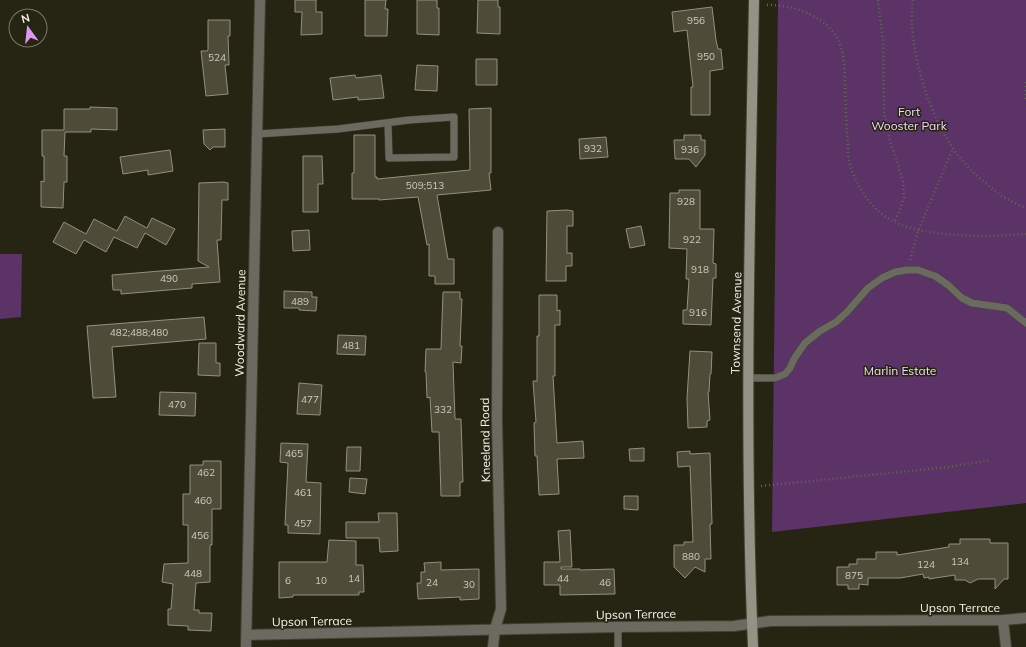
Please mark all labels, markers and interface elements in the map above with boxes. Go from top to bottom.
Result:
north arrow [8,8,48,48]
text: N [20,11,31,26]
house number: 956 [687,14,705,27]
house number: 950 [697,50,715,63]
house number: 524 [208,51,226,64]
park label: Fort Wooster Park [871,104,948,133]
house number: 932 [584,142,602,155]
house number: 936 [681,143,699,156]
house number: 509;513 [406,179,444,192]
house number: 928 [677,195,695,208]
house number: 922 [683,233,701,246]
house number: 918 [691,263,709,276]
street label: Woodward Avenue [232,269,248,377]
house number: 490 [160,272,178,285]
street label: Townsend Avenue [728,272,744,374]
house number: 489 [291,295,309,308]
house number: 916 [689,306,707,319]
house number: 482;488;480 [110,326,168,339]
house number: 481 [342,339,360,352]
park label: Marlin Estate [864,363,936,378]
house number: 477 [301,393,319,406]
house number: 470 [168,398,186,411]
street label: Kneeland Road [477,398,493,482]
house number: 332 [434,403,452,416]
house number: 465 [285,447,303,460]
house number: 462 [197,466,215,479]
house number: 461 [294,486,312,499]
house number: 460 [194,494,212,507]
house number: 457 [294,517,312,530]
house number: 456 [191,529,209,542]
house number: 880 [682,550,700,563]
house number: 134 [951,555,969,568]
house number: 124 [917,558,935,571]
house number: 448 [184,567,202,580]
house number: 875 [845,569,863,582]
house number: 14 [348,572,360,585]
house number: 44 [557,572,569,585]
house number: 6 [285,574,291,587]
house number: 10 [315,574,327,587]
house number: 24 [426,576,438,589]
house number: 46 [599,576,611,589]
house number: 30 [463,578,475,591]
street label: Upson Terrace [920,600,1000,615]
street label: Upson Terrace [596,606,676,622]
street label: Upson Terrace [272,613,352,629]

